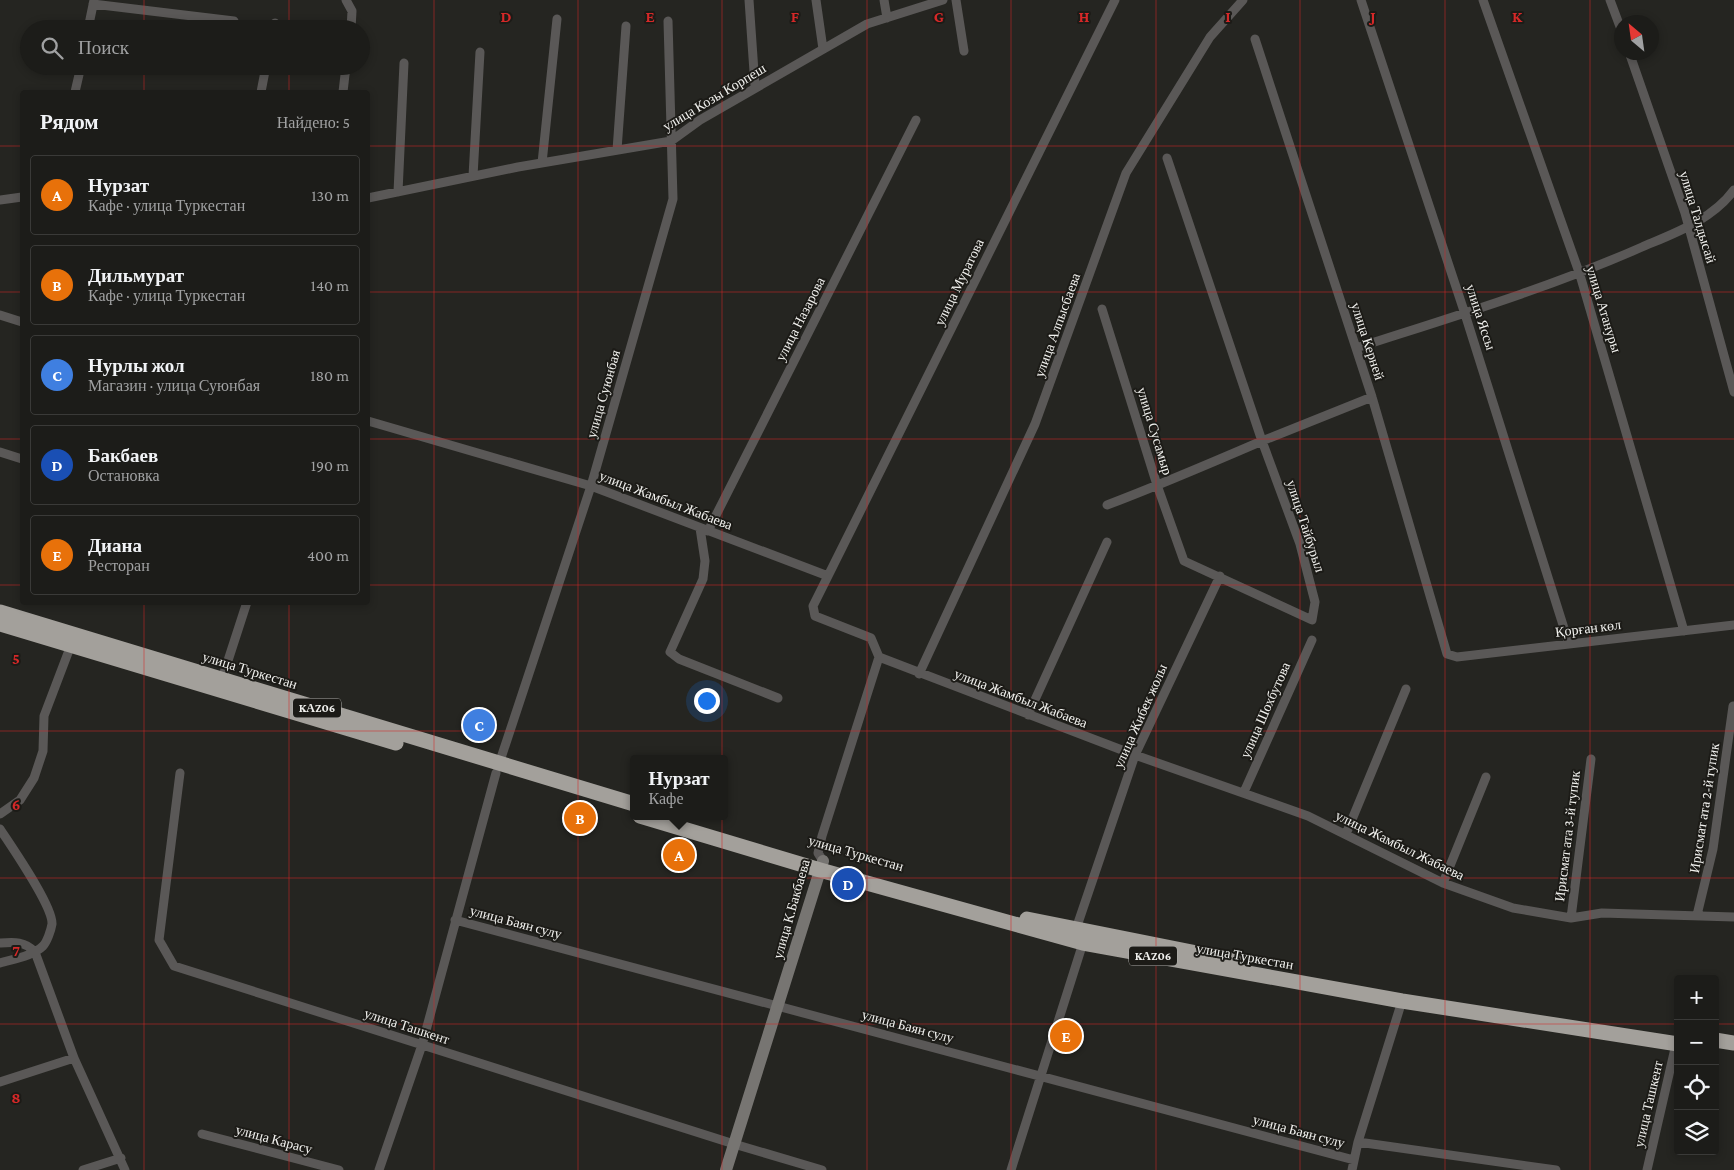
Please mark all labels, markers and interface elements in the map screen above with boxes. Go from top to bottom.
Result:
text: D [500,8,512,25]
text: E [645,8,655,25]
text: F [791,8,800,25]
text: G [934,8,944,25]
text: H [1079,8,1090,25]
text: I [1225,8,1231,25]
text: J [1368,8,1376,25]
text: K [1512,8,1523,25]
north arrow [1614,15,1659,60]
search box [20,20,370,75]
icon: search [38,34,66,62]
text: Поиск [78,37,129,58]
street label: улица Козы Корпеш [660,60,769,134]
text: Рядом [40,110,99,134]
text: Найдено: 5 [277,114,350,131]
street label: улица Талдысай [1676,169,1720,265]
text: Нурзат [88,175,149,196]
text: A [52,187,62,204]
text: 130 m [311,187,349,204]
text: Кафе · улица Туркестан [88,197,245,214]
street label: улица Муратова [931,235,987,328]
street label: улица Атануры [1583,264,1625,355]
text: Дильмурат [88,265,184,286]
street label: улица Алпысбаева [1031,270,1084,379]
street label: улица Назарова [772,274,828,364]
text: B [52,277,62,294]
text: 140 m [311,277,349,294]
street label: улица Яссы [1463,282,1499,353]
text: Кафе · улица Туркестан [88,287,245,304]
street label: улица Керней [1348,300,1388,382]
street label: улица Суюнбая [583,348,623,440]
text: Нурлы жол [88,355,185,376]
text: C [52,367,62,384]
text: 180 m [310,367,349,384]
text: Магазин · улица Суюнбая [88,377,260,394]
street label: улица Сусамыр [1134,385,1176,477]
text: Бакбаев [88,445,158,466]
text: D [51,457,63,474]
text: 190 m [311,457,349,474]
text: Остановка [88,467,160,484]
street label: улица Жамбыл Жабаева [597,467,736,533]
street label: улица Тайбурыл [1284,478,1328,574]
text: Диана [88,535,142,556]
text: E [52,547,62,564]
text: 400 m [307,547,349,564]
text: Ресторан [88,557,150,574]
street label: Қорған көл [1554,616,1622,640]
street label: улица Туркестан [201,648,300,692]
text: 5 [12,650,20,667]
street label: улица Шохбутова [1237,659,1294,761]
street label: улица Жибек жолы [1110,661,1170,771]
street label: улица Жамбыл Жабаева [952,665,1091,731]
your location [694,688,720,714]
road number: KАZ06 [293,698,341,718]
pin: C [463,706,495,744]
street label: Ирисмат ата 2-й тупик [1686,741,1722,874]
popup [630,755,728,820]
text: Нурзат [648,768,710,789]
street label: Ирисмат ата 3-й тупик [1551,769,1583,902]
text: Кафе [648,790,684,807]
text: 6 [12,796,20,813]
pin: B [564,799,596,837]
street label: улица Жамбыл Жабаева [1333,807,1468,883]
street label: улица Туркестан [807,832,906,874]
pin: A [663,836,695,874]
street label: улица К.Бакбаева [769,857,813,961]
pin: D [832,865,864,903]
street label: улица Баян сулу [468,902,564,942]
street label: улица Туркестан [1195,940,1295,972]
text: 7 [12,942,20,959]
road number: KАZ06 [1129,946,1177,966]
map controls [1674,975,1719,1155]
button: + [1674,975,1719,1020]
street label: улица Ташкент [362,1005,452,1047]
street label: улица Баян сулу [860,1006,956,1046]
pin: E [1050,1017,1082,1055]
button: − [1674,1020,1719,1065]
street label: улица Ташкент [1630,1059,1666,1149]
button: locate [1674,1065,1719,1110]
text: 8 [11,1089,21,1106]
button: layers [1674,1110,1719,1155]
street label: улица Баян сулу [1251,1111,1347,1151]
street label: улица Карасу [234,1121,314,1157]

